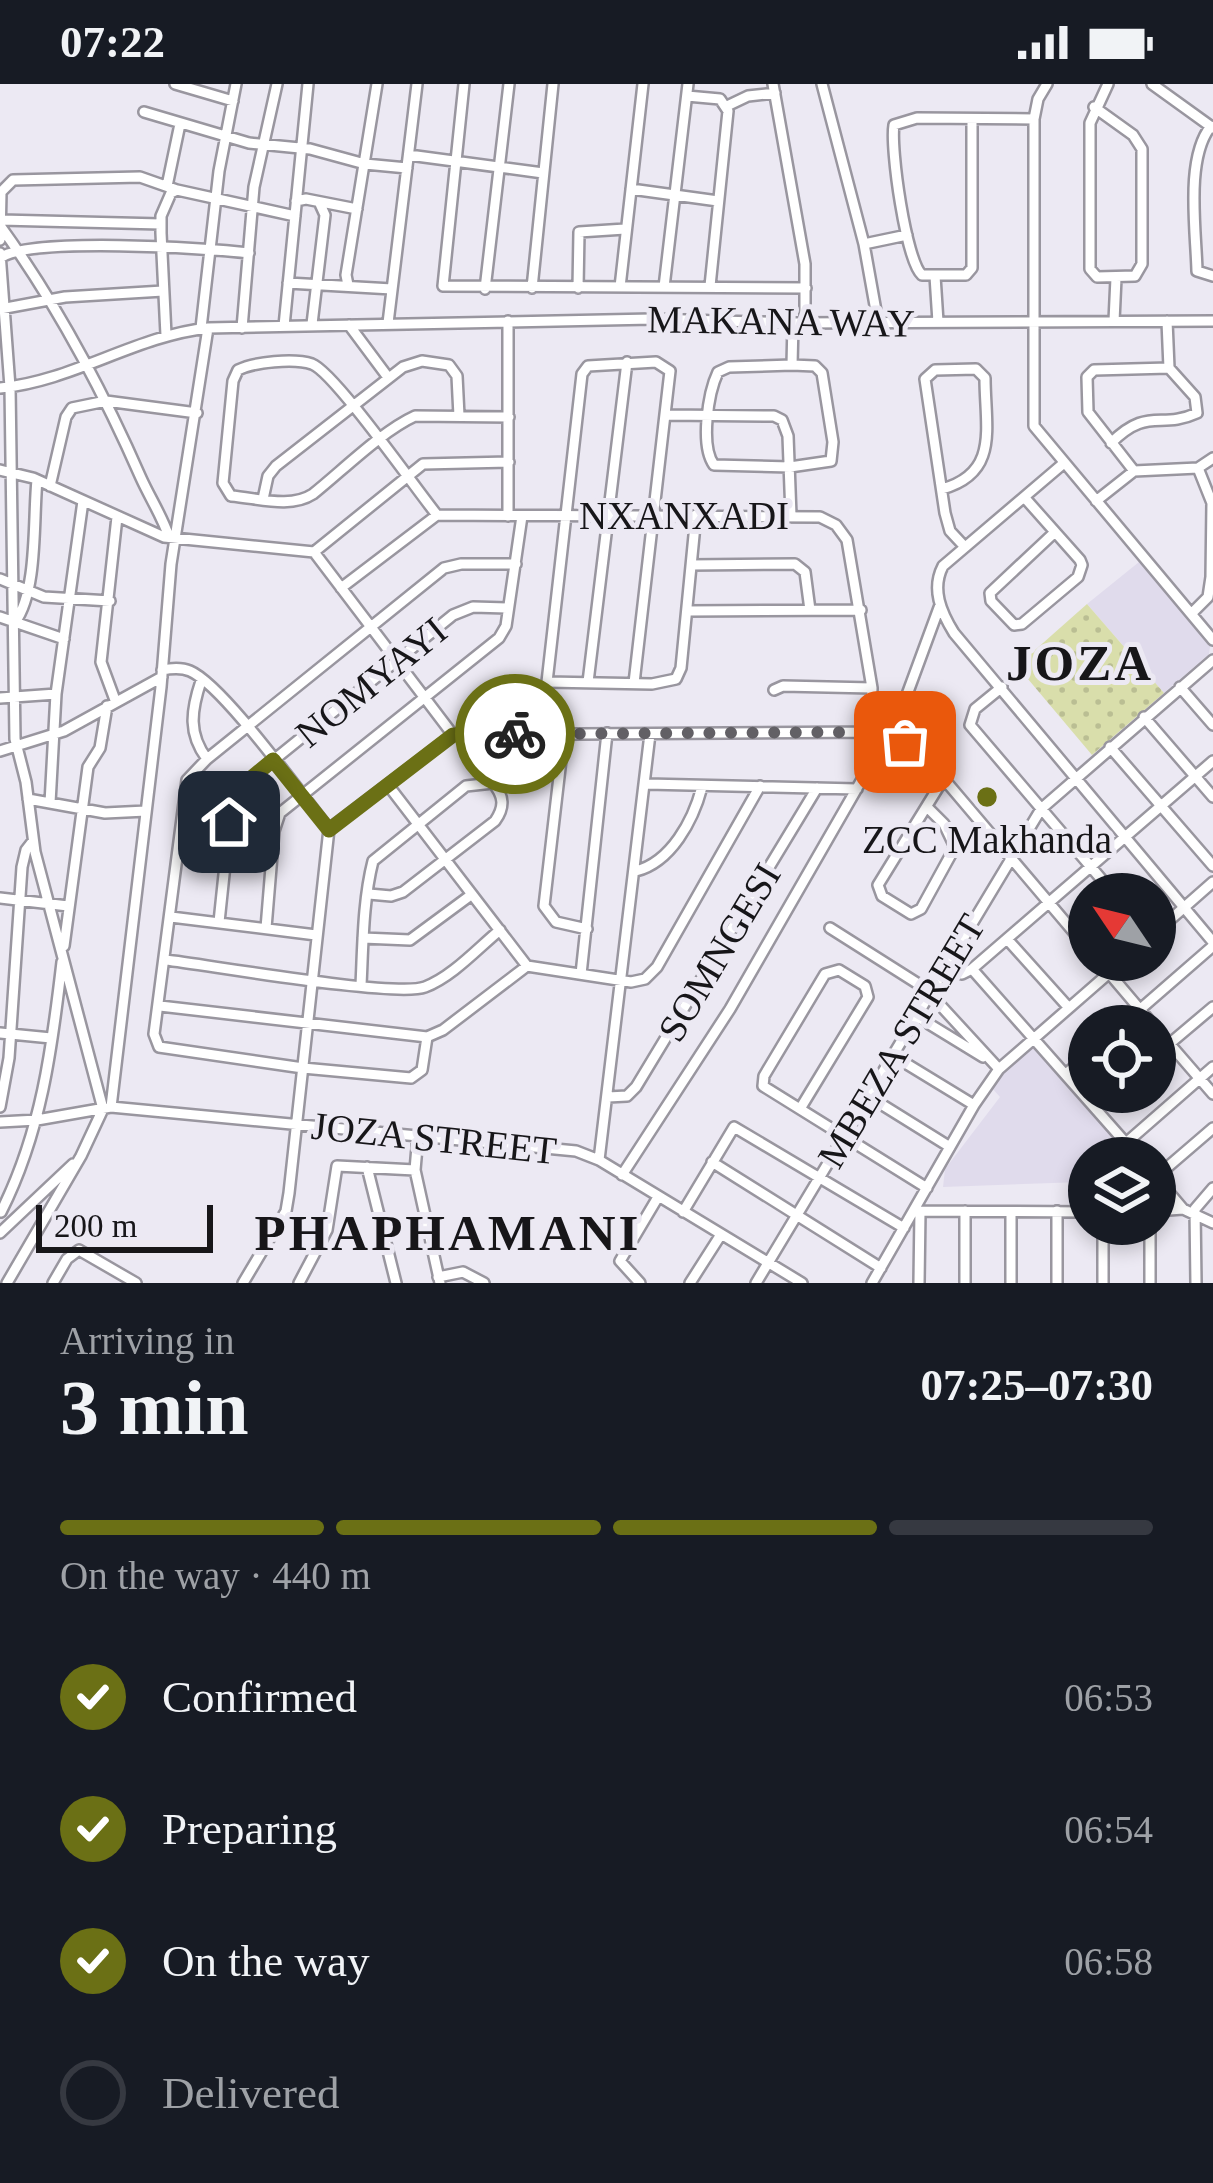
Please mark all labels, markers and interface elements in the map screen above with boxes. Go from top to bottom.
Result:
text: 07:22 [60,17,165,67]
street label: MAKANA WAY [647,297,915,345]
street label: NXANXADI [579,494,789,537]
street label: NOMYAYI [287,608,455,756]
district label: JOZA [1006,635,1154,691]
courier [455,674,575,794]
pin [854,691,956,793]
icon: bike [482,701,548,767]
icon: bag [872,709,938,775]
pin [178,771,280,873]
marker: ZCC Makhanda [974,784,1000,810]
icon: home [196,789,262,855]
place label: ZCC Makhanda [862,818,1112,861]
street label: SOMNGESI [649,855,789,1049]
north arrow [1068,873,1176,981]
map controls [1068,873,1176,1245]
street label: MBEZA STREET [809,907,993,1175]
button: locate [1068,1005,1176,1113]
street label: JOZA STREET [309,1104,559,1172]
button: layers [1068,1137,1176,1245]
scale bar [36,1199,213,1252]
district label: PHAPHAMANI [255,1205,641,1261]
text: 200 m [54,1208,137,1244]
text: Arriving in [60,1319,234,1362]
text: 07:25–07:30 [921,1360,1153,1410]
text: 3 min [60,1364,249,1451]
text: On the way · 440 m [60,1554,371,1597]
icon: check [60,1664,126,1730]
text: Confirmed [162,1672,357,1722]
text: 06:53 [1064,1676,1153,1719]
icon: check [60,1796,126,1862]
text: Preparing [162,1804,337,1854]
text: 06:54 [1064,1808,1153,1851]
icon: check [60,1928,126,1994]
text: On the way [162,1936,369,1986]
text: 06:58 [1064,1940,1153,1983]
text: Delivered [162,2068,339,2118]

